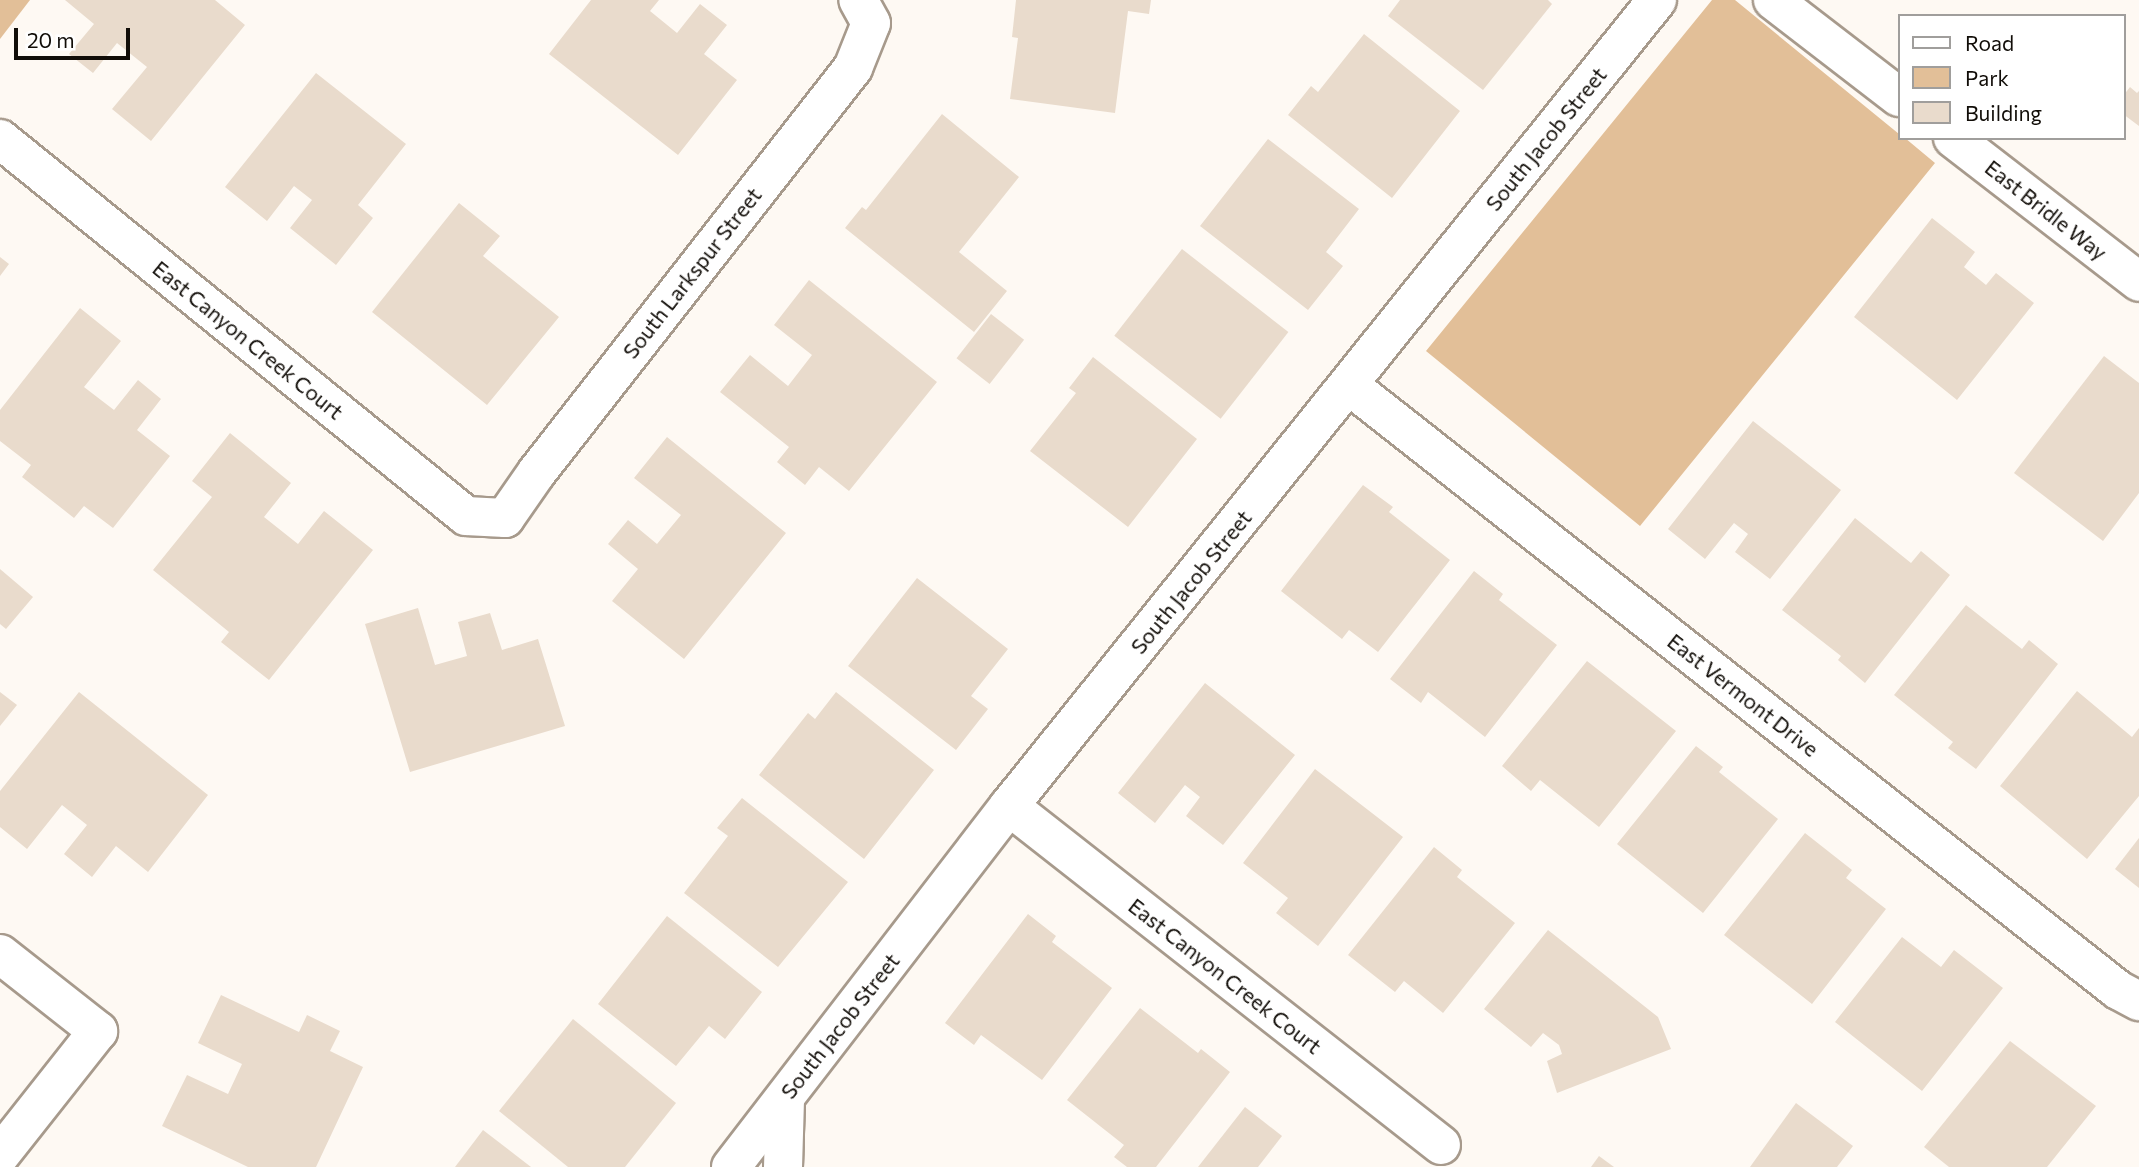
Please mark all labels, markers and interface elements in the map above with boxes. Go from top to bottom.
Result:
scale bar [18,14,133,58]
legend [1898,14,2125,140]
text: 20 m [27,27,75,52]
text: Road [1965,30,2014,55]
street label: South Jacob Street [1480,62,1612,216]
text: Park [1965,65,2009,90]
text: Building [1965,100,2042,125]
street label: East Bridle Way [1980,155,2112,265]
street label: South Larkspur Street [618,183,766,363]
street label: East Canyon Creek Court [148,255,348,425]
street label: South Jacob Street [1125,505,1257,659]
street label: East Vermont Drive [1663,628,1823,762]
street label: East Canyon Creek Court [1124,893,1326,1059]
street label: South Jacob Street [776,948,904,1104]

